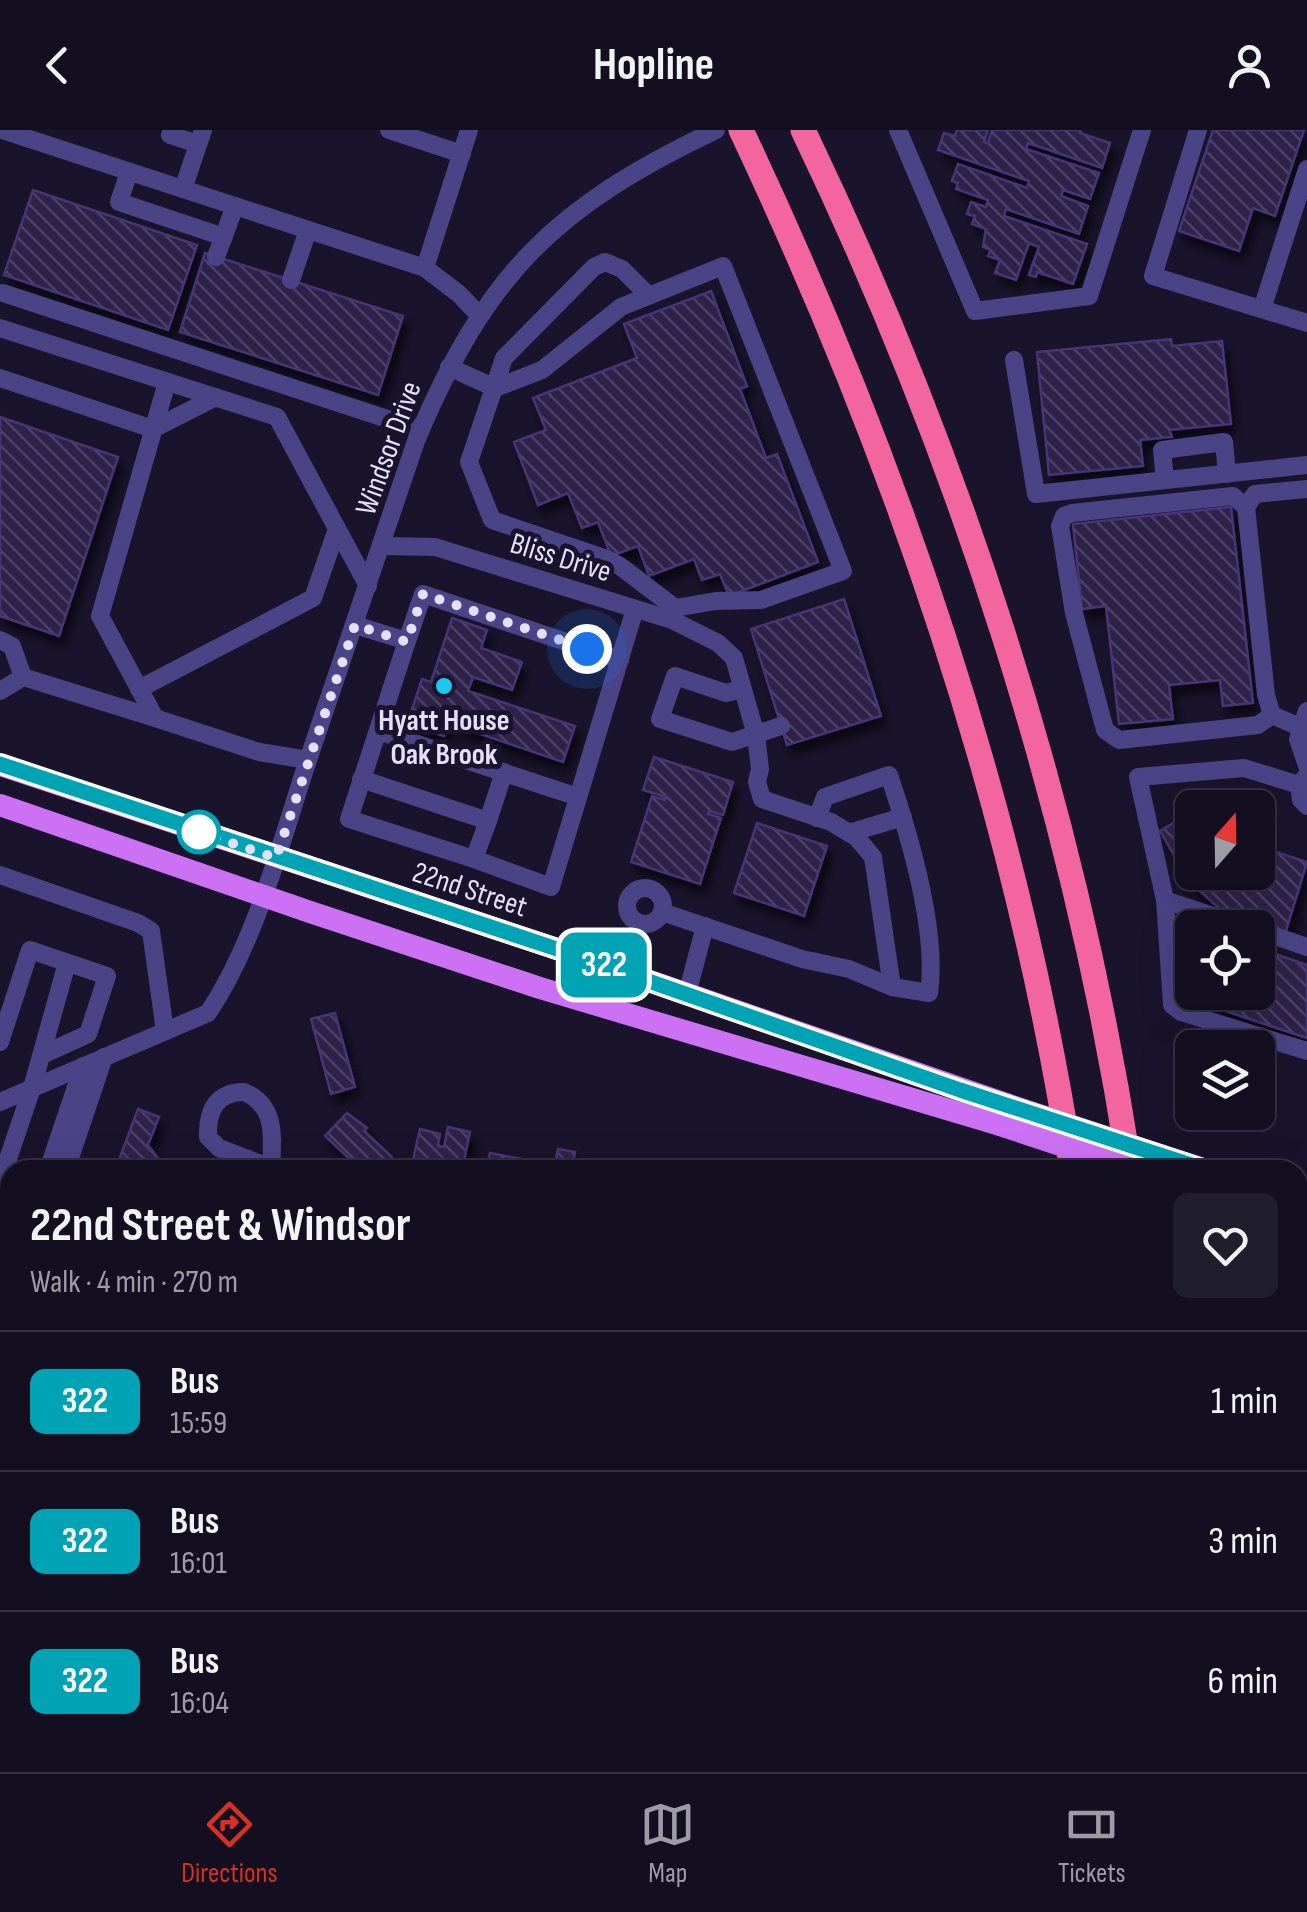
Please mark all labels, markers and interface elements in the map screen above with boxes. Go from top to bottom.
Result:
icon: back [30,38,85,93]
text: Hopline [593,38,714,93]
icon: person [1222,38,1277,93]
street label: Windsor Drive [348,377,430,520]
street label: Bliss Drive [506,526,615,590]
your location [562,624,612,674]
marker: Hyatt House Oak Brook [433,675,455,697]
place label: Hyatt House Oak Brook [378,703,510,773]
north arrow [1175,790,1275,890]
map controls [1175,790,1275,1130]
unlabelled marker [178,811,220,853]
street label: 22nd Street [408,855,531,925]
button: locate [1175,910,1275,1010]
line badge: 322 [546,932,662,998]
text: 322 [581,944,627,987]
button: layers [1175,1030,1275,1130]
button: heart [1173,1193,1278,1298]
text: 22nd Street & Windsor [30,1197,411,1254]
text: Walk · 4 min · 270 m [30,1263,238,1302]
text: Bus [170,1359,219,1404]
text: 1 min [1211,1379,1278,1424]
text: 322 [62,1380,108,1423]
text: 15:59 [170,1404,227,1443]
text: Bus [170,1499,219,1544]
text: 3 min [1208,1519,1278,1564]
text: 322 [62,1520,108,1563]
text: 16:01 [170,1544,227,1583]
text: Bus [170,1639,219,1684]
text: 6 min [1208,1659,1278,1704]
text: 322 [62,1660,108,1703]
text: 16:04 [170,1684,229,1723]
tab: Directions [181,1797,278,1890]
tab: Map [640,1797,695,1890]
tab: Tickets [1058,1797,1126,1890]

